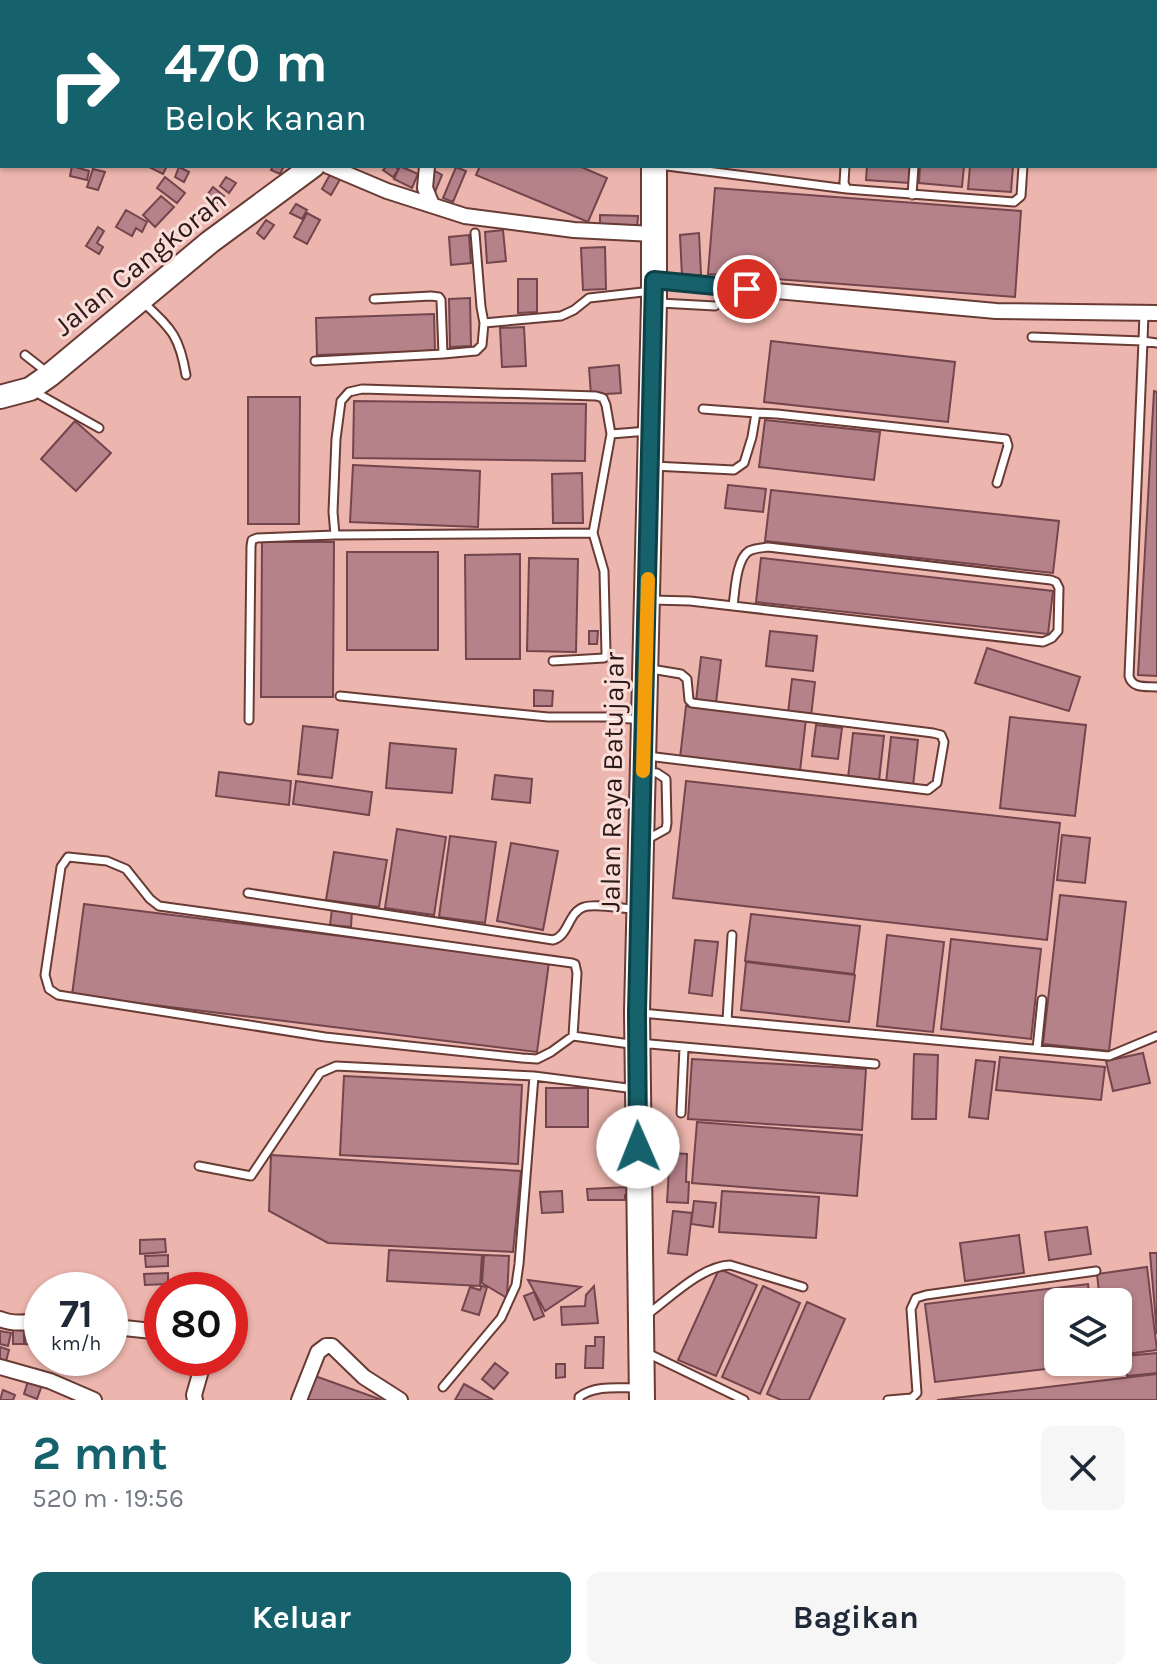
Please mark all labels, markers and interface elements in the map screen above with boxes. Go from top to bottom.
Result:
text: 470 m [164,30,328,95]
icon: right [32,32,136,136]
text: Belok kanan [164,97,367,139]
street label: Jalan Cangkorah [47,183,233,343]
pin [713,255,781,323]
icon: arrive [725,267,769,311]
street label: Jalan Raya Batujajar [593,651,631,912]
position arrow [596,1105,680,1189]
speed limit sign: 80 [144,1272,248,1376]
map controls [1044,1288,1132,1376]
button: layers [1044,1288,1132,1376]
text: 71 [59,1290,93,1337]
text: km/h [51,1332,101,1355]
text: 2 mnt [32,1425,168,1481]
button: close [1041,1426,1125,1510]
text: 520 m · 19:56 [32,1483,184,1514]
button: Keluar [32,1572,571,1664]
button: Bagikan [587,1572,1125,1664]

